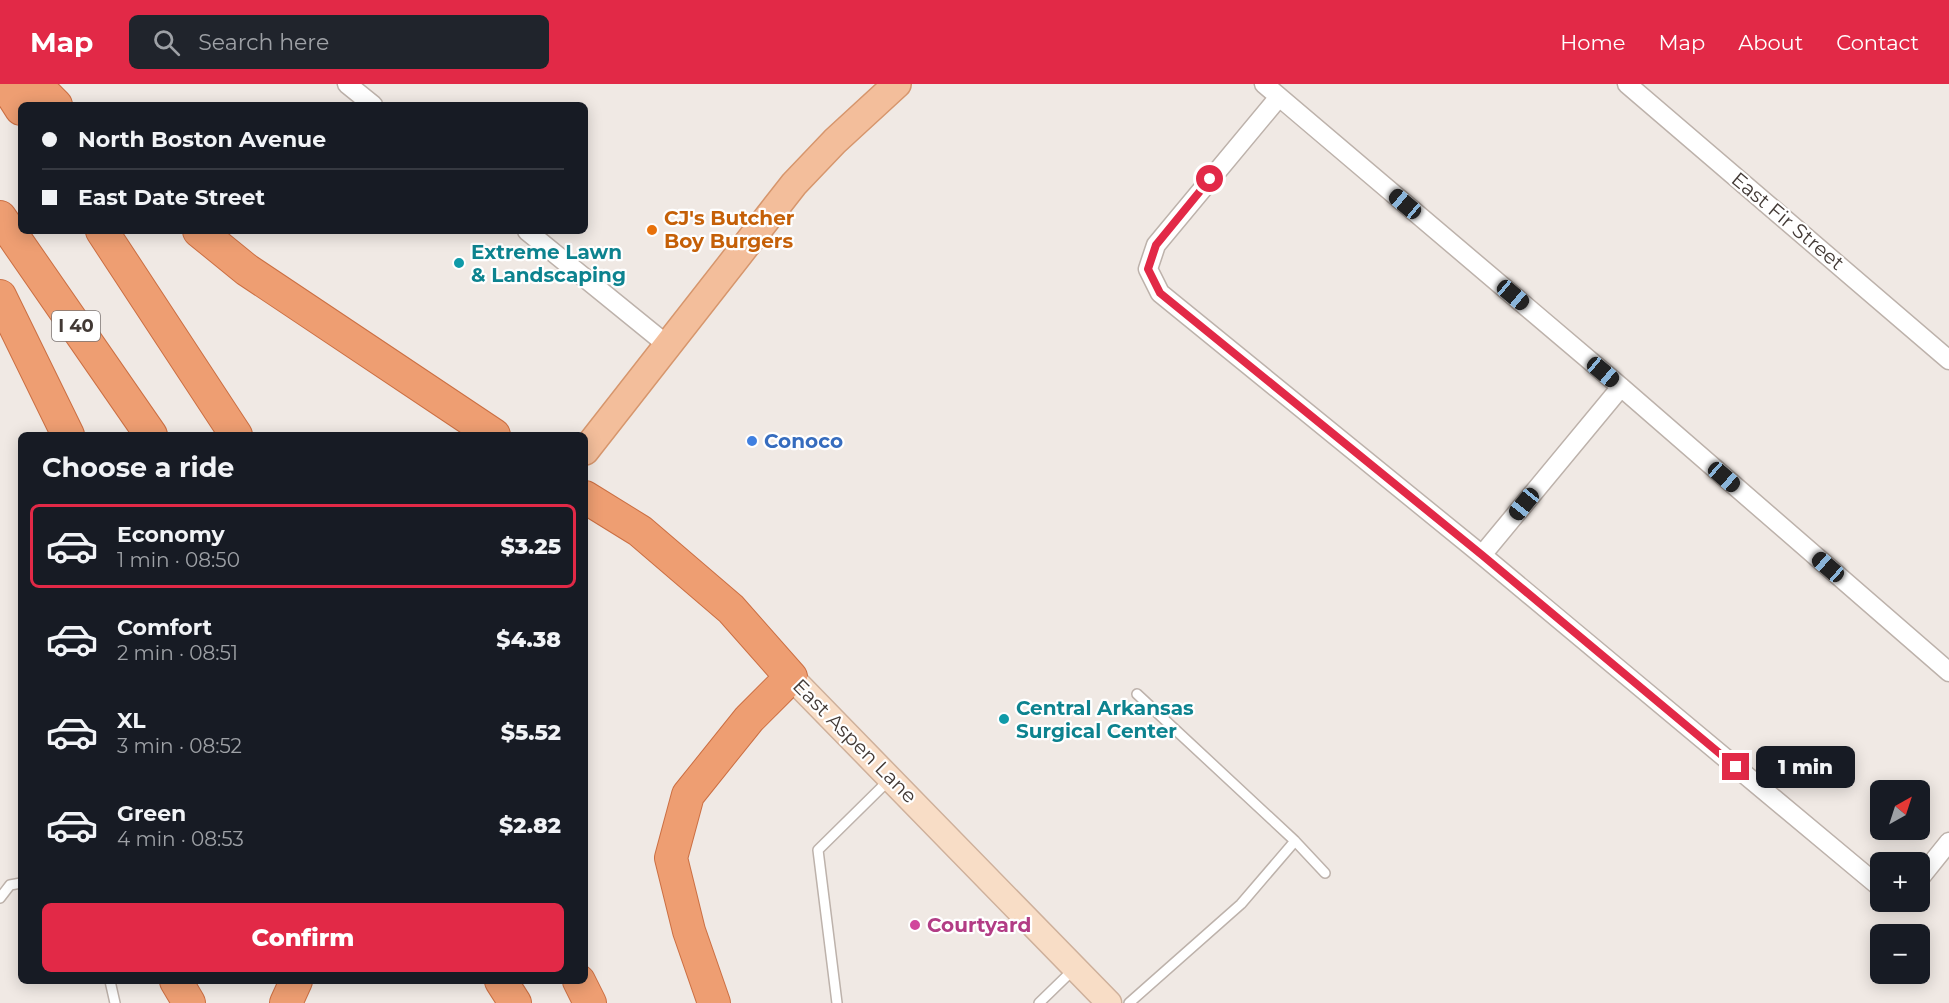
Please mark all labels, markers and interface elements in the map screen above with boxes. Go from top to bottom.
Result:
search box [129,15,549,69]
text: Map [30,25,93,59]
icon: search [150,26,183,59]
text: Search here [198,29,329,56]
text: Home [1560,30,1625,55]
text: Map [1658,30,1705,55]
text: About [1738,30,1803,55]
text: Contact [1836,30,1919,55]
text: North Boston Avenue [78,126,326,153]
route start [1196,165,1223,192]
street label: East Fir Street [1727,167,1849,275]
text: East Date Street [78,184,265,211]
car [1385,186,1425,222]
place label: CJ's Butcher Boy Burgers [664,206,795,253]
marker: CJ's Butcher Boy Burgers [645,223,659,237]
place label: Extreme Lawn & Landscaping [471,240,626,287]
marker: Extreme Lawn & Landscaping [452,256,466,270]
car [1493,277,1533,313]
road number: I 40 [52,311,100,341]
car [1583,354,1623,390]
place label: Conoco [764,429,843,453]
marker: Conoco [745,434,759,448]
text: Choose a ride [42,451,234,484]
car [1705,458,1743,496]
car [1506,484,1542,524]
icon: car [45,519,99,573]
text: Economy [117,521,225,548]
text: $3.25 [501,533,561,560]
text: 1 min · 08:50 [117,548,240,572]
car [1809,548,1847,586]
icon: car [45,612,99,666]
text: Comfort [117,614,212,641]
text: $4.38 [496,626,561,653]
text: 2 min · 08:51 [117,641,238,665]
street label: East Aspen Lane [788,674,922,808]
place label: Central Arkansas Surgical Center [1016,696,1194,743]
icon: car [45,705,99,759]
text: XL [117,707,146,734]
marker: Central Arkansas Surgical Center [997,712,1011,726]
text: $5.52 [501,719,561,746]
text: 3 min · 08:52 [117,734,242,758]
callout: 1 min [1757,746,1856,788]
route end [1722,753,1749,780]
text: 1 min [1778,755,1833,779]
north arrow [1870,780,1930,840]
map controls [1870,780,1930,984]
icon: car [45,798,99,852]
text: Green [117,800,186,827]
text: $2.82 [499,812,561,839]
text: 4 min · 08:53 [117,827,244,851]
button: + [1870,852,1930,912]
button: Confirm [42,903,564,972]
place label: Courtyard [927,913,1031,937]
marker: Courtyard [908,918,922,932]
button: − [1870,924,1930,984]

